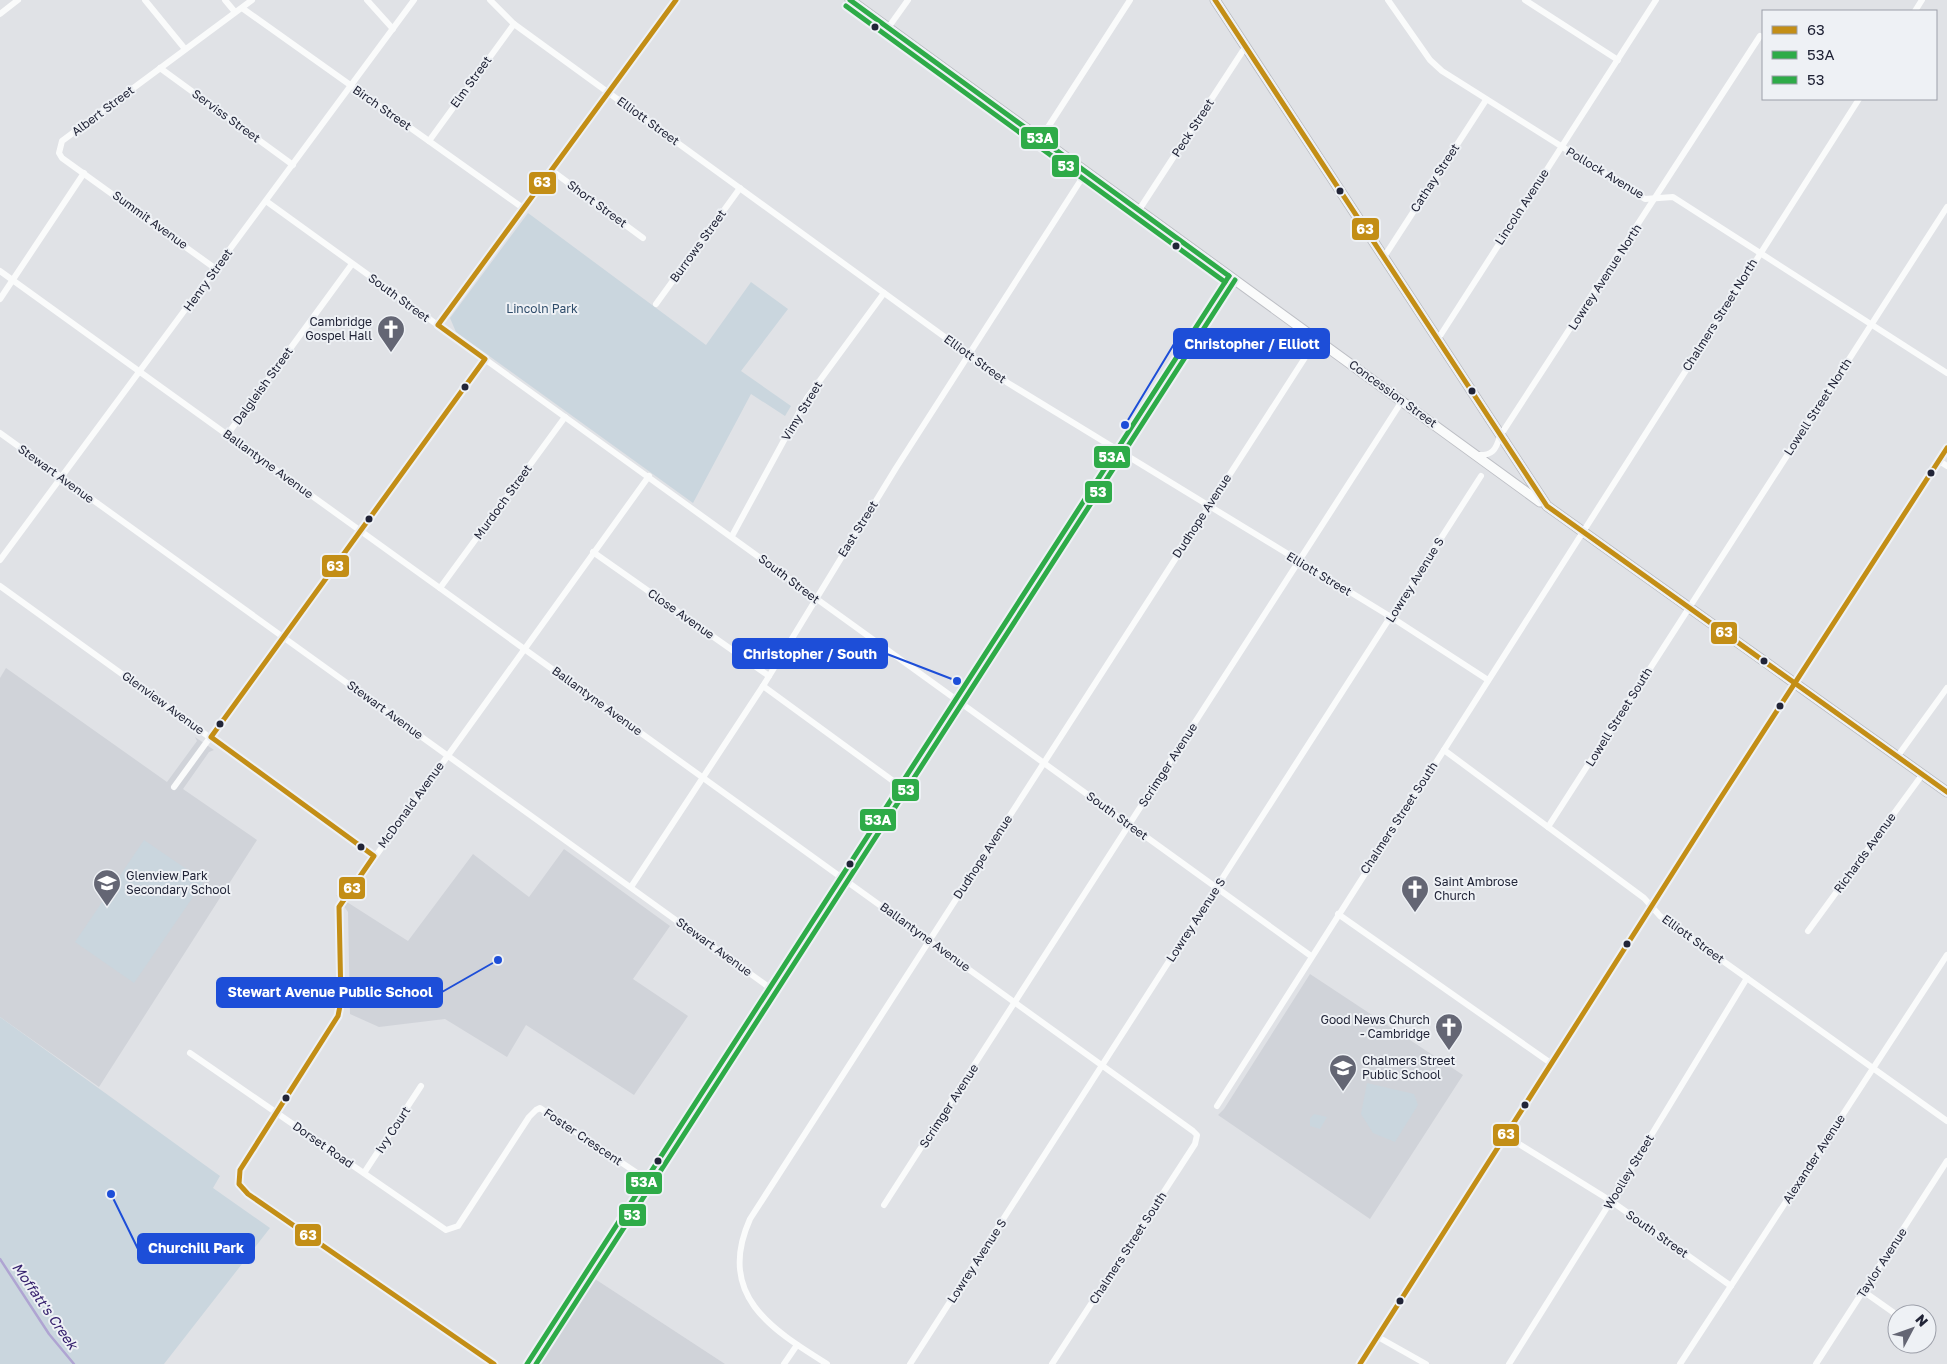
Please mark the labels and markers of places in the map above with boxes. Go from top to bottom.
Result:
unlabelled marker [870,22,880,32]
unlabelled marker [1335,186,1345,196]
unlabelled marker [1171,241,1181,251]
place label: Cambridge Gospel Hall [305,314,372,343]
church icon: Cambridge Gospel Hall [376,314,406,353]
callout: Christopher / Elliott [1174,329,1329,358]
unlabelled marker [460,382,470,392]
unlabelled marker [1467,386,1477,396]
unlabelled marker [1926,468,1936,478]
unlabelled marker [364,514,374,524]
callout: Christopher / South [733,639,887,668]
unlabelled marker [1759,656,1769,666]
unlabelled marker [1775,701,1785,711]
unlabelled marker [215,719,225,729]
unlabelled marker [356,842,366,852]
unlabelled marker [845,859,855,869]
school or university icon: Glenview Park Secondary School [92,868,122,907]
place label: Glenview Park Secondary School [126,868,231,897]
church icon: Saint Ambrose Church [1400,874,1430,913]
place label: Saint Ambrose Church [1434,874,1518,903]
unlabelled marker [1622,939,1632,949]
callout: Stewart Avenue Public School [217,978,442,1007]
place label: Good News Church - Cambridge [1320,1012,1430,1041]
church icon: Good News Church - Cambridge [1434,1012,1464,1051]
school or university icon: Chalmers Street Public School [1328,1053,1358,1092]
place label: Chalmers Street Public School [1362,1053,1456,1082]
unlabelled marker [281,1093,291,1103]
unlabelled marker [1520,1100,1530,1110]
unlabelled marker [653,1156,663,1166]
callout: Churchill Park [138,1234,254,1263]
unlabelled marker [1395,1296,1405,1306]

